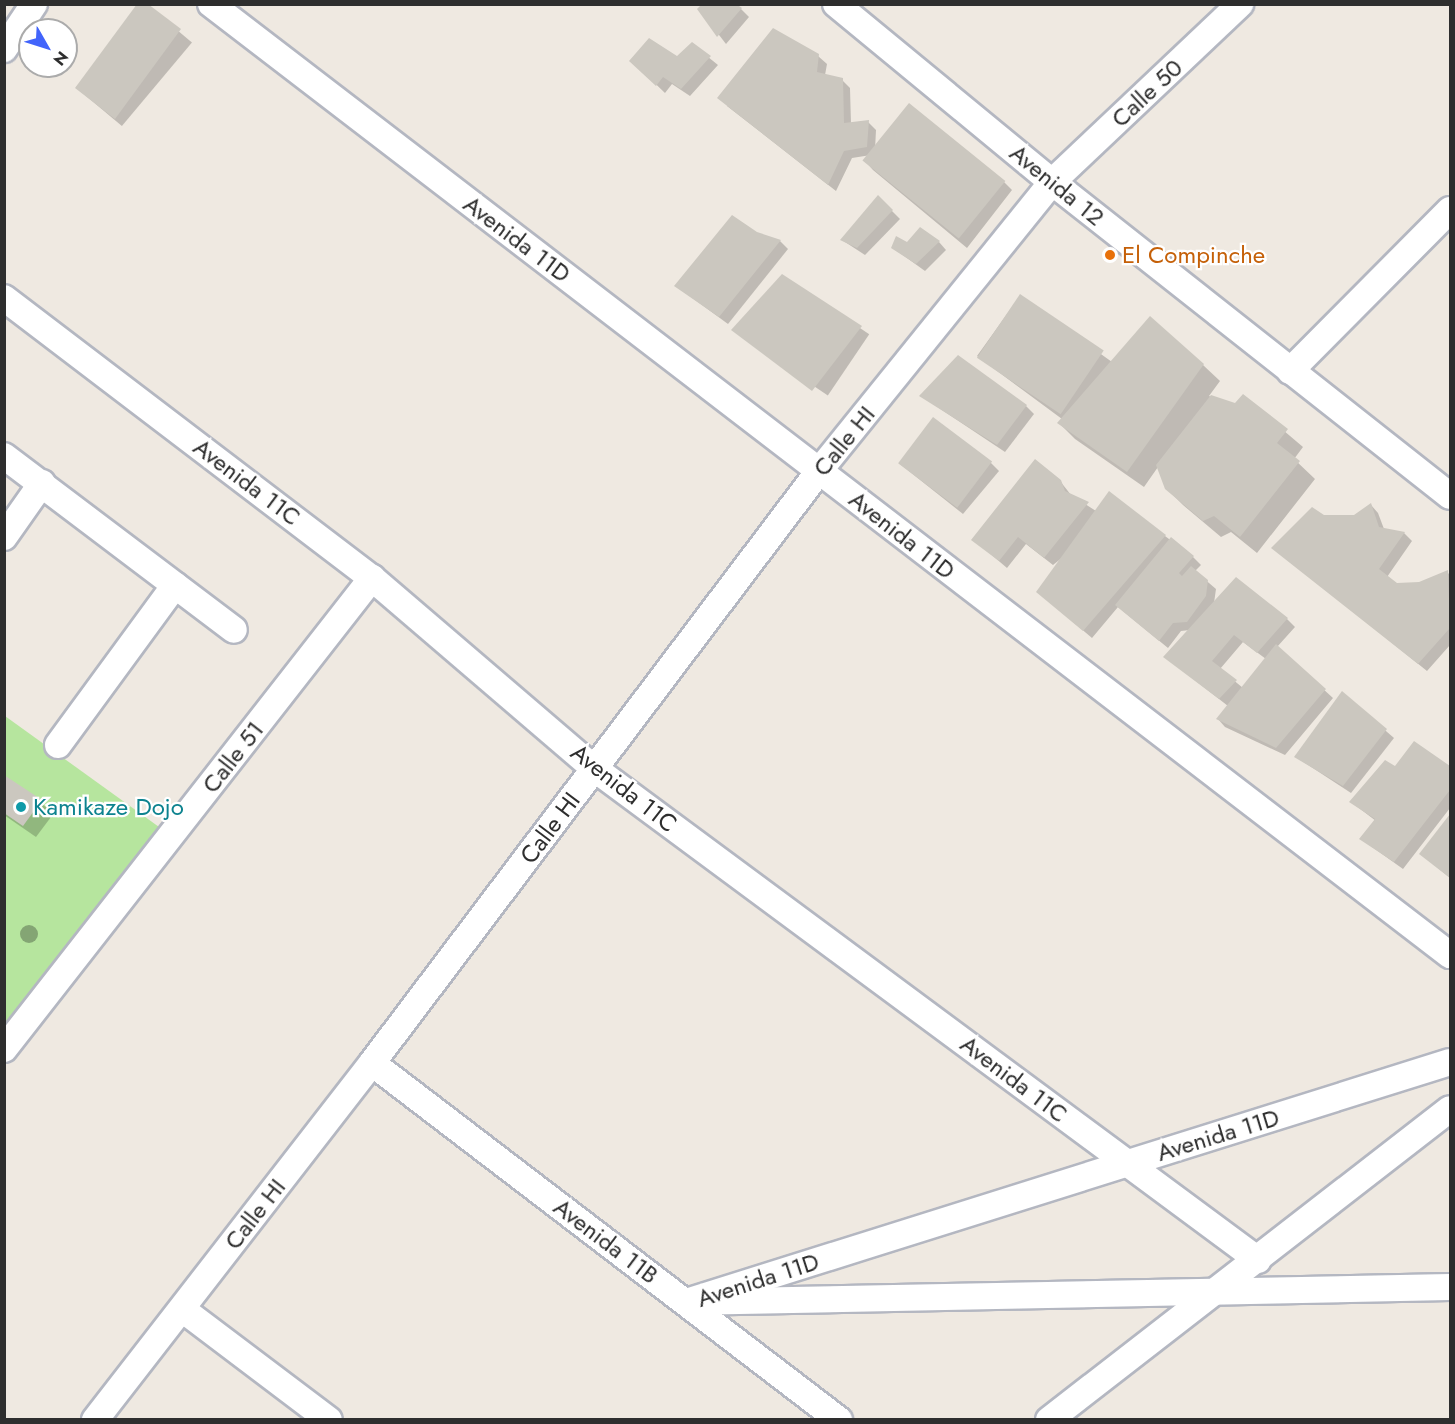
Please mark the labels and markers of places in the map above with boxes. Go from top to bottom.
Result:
place label: El Compinche [1122,241,1265,269]
marker: El Compinche [1103,248,1117,262]
place label: Kamikaze Dojo [33,793,184,821]
marker: Kamikaze Dojo [14,800,28,814]

